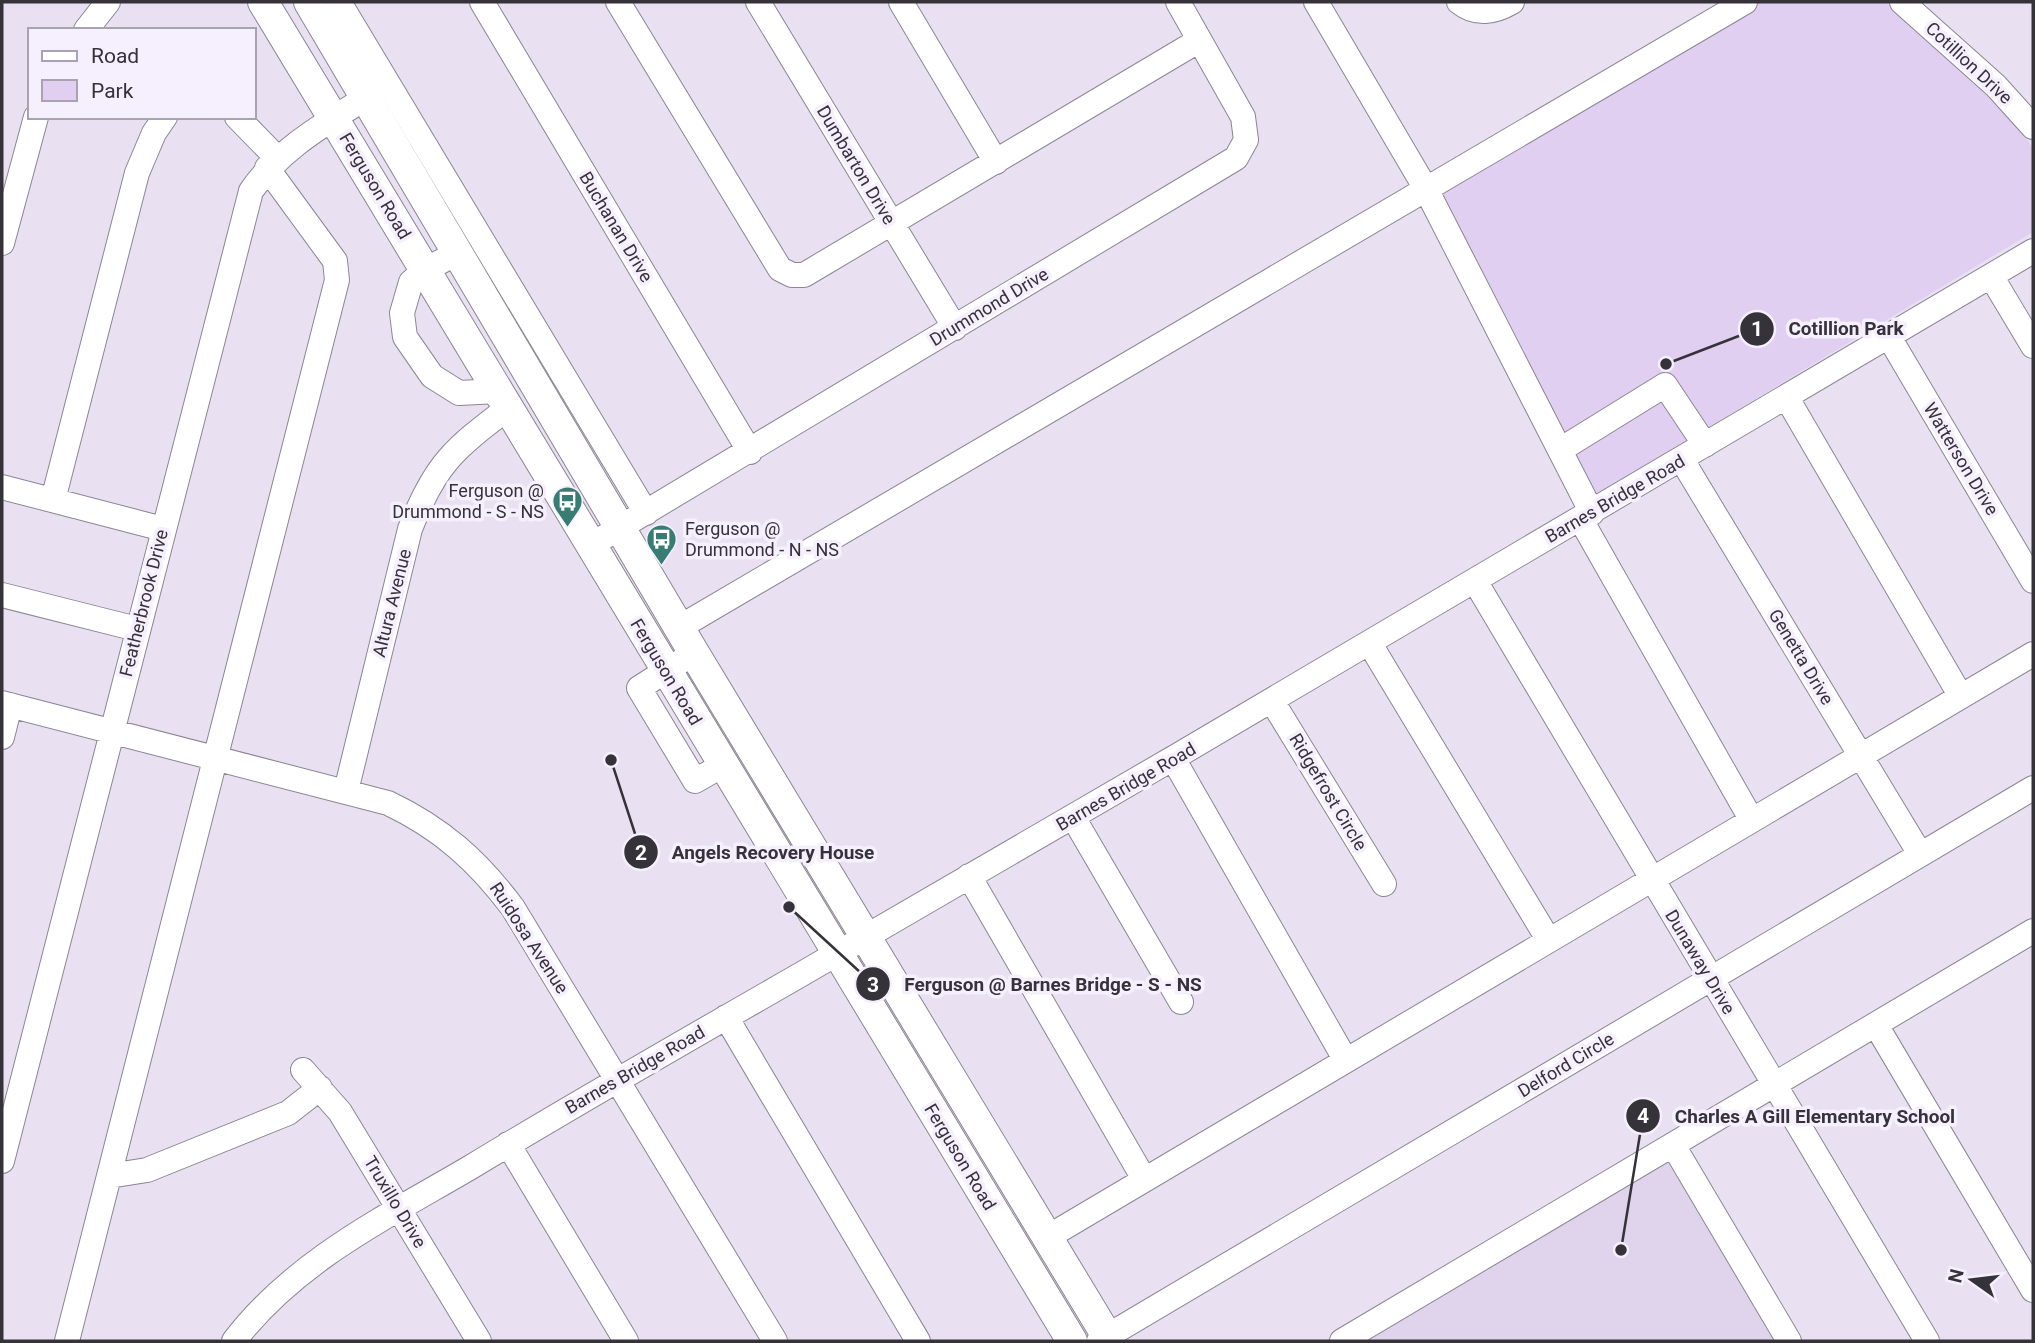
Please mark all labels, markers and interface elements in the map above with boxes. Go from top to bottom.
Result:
street label: Cotillion Drive [1922,17,2017,108]
legend [28,28,256,119]
text: Road [91,44,139,68]
text: Park [91,79,134,103]
street label: Dumbarton Drive [813,102,900,228]
street label: Ferguson Road [335,129,415,243]
street label: Buchanan Drive [575,168,658,286]
street label: Drummond Drive [926,263,1052,350]
callout: Cotillion Park [1739,309,1917,349]
text: 1 [1751,317,1763,341]
text: Cotillion Park [1788,317,1904,340]
street label: Watterson Drive [1920,399,2003,519]
street label: Barnes Bridge Road [1541,450,1688,547]
place label: Ferguson @ Drummond - S - NS [392,480,544,522]
bus stop icon: Ferguson @ Drummond - S - NS [550,484,584,528]
place label: Ferguson @ Drummond - N - NS [685,518,839,560]
bus stop icon: Ferguson @ Drummond - N - NS [645,522,679,566]
street label: Featherbrook Drive [115,527,172,679]
street label: Altura Avenue [368,547,415,659]
street label: Genetta Drive [1765,605,1838,708]
street label: Ferguson Road [626,615,706,729]
street label: Ridgefrost Circle [1285,729,1372,854]
street label: Barnes Bridge Road [1052,738,1199,835]
callout: Angels Recovery House [623,832,889,872]
text: 2 [635,841,647,865]
text: Angels Recovery House [672,841,874,864]
street label: Ruidosa Avenue [486,878,573,997]
street label: Dunaway Drive [1661,906,1740,1018]
callout: Ferguson @ Barnes Bridge - S - NS [855,964,1216,1004]
text: 3 [867,973,879,997]
text: Ferguson @ Barnes Bridge - S - NS [904,973,1202,996]
street label: Barnes Bridge Road [561,1021,708,1118]
street label: Delford Circle [1514,1028,1618,1101]
callout: Charles A Gill Elementary School [1626,1096,1969,1136]
street label: Ferguson Road [920,1100,1000,1214]
text: 4 [1637,1104,1649,1128]
text: Charles A Gill Elementary School [1675,1105,1955,1128]
street label: Truxillo Drive [360,1152,431,1251]
north arrow [1937,1245,2007,1315]
text: N [1943,1267,1969,1285]

